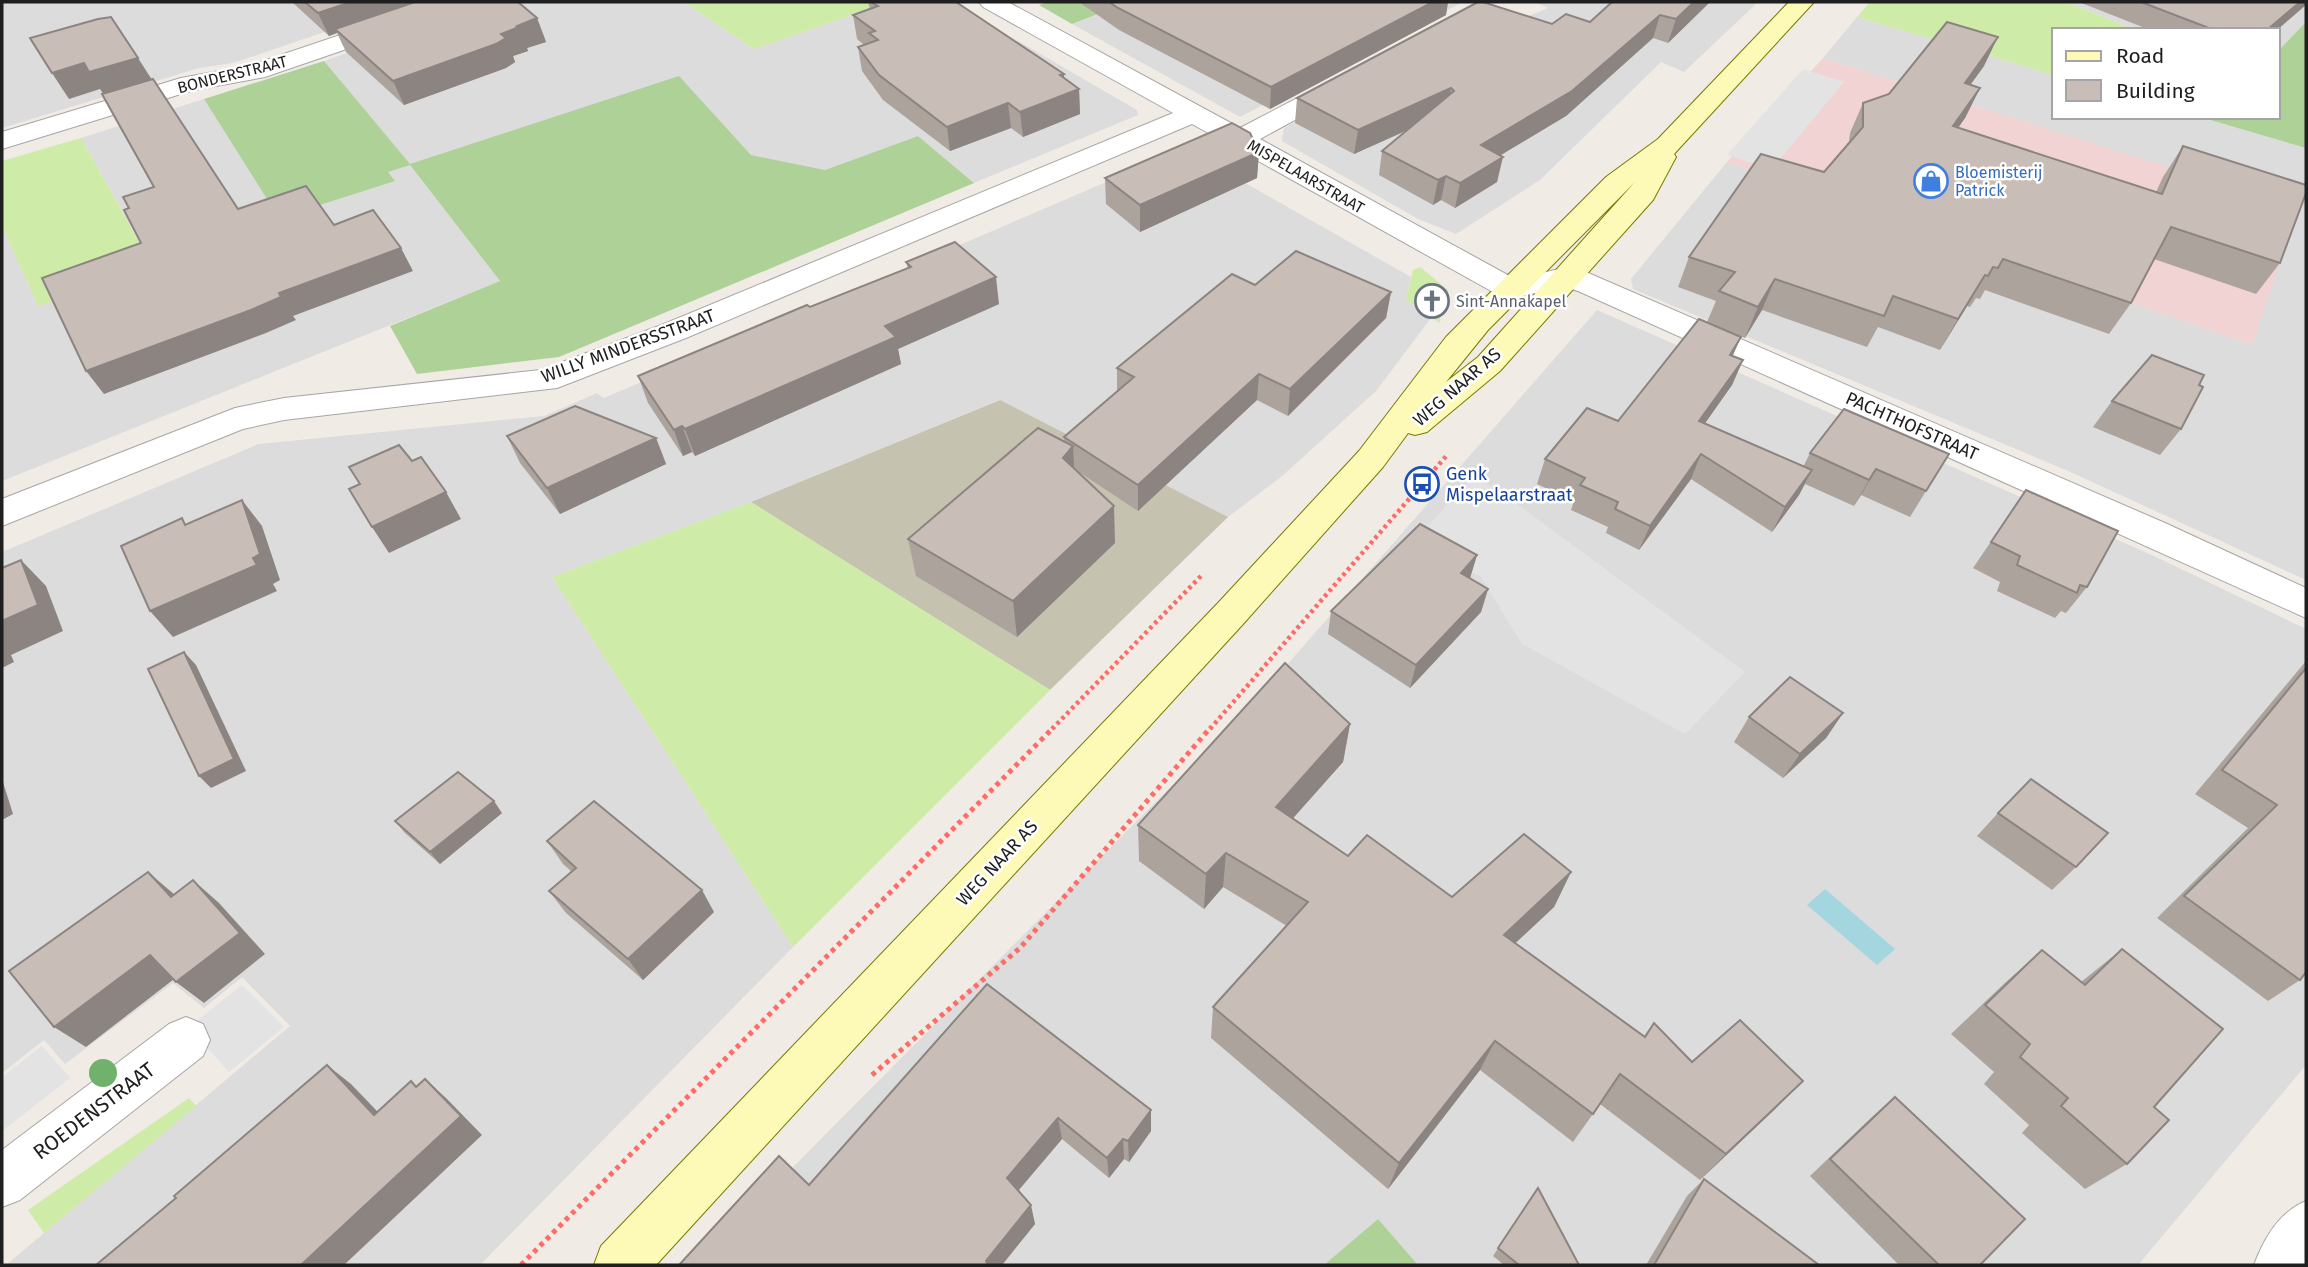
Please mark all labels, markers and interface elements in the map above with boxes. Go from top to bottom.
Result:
legend [2052,28,2280,119]
text: Road [2116,43,2164,69]
street label: BONDERSTRAAT [175,52,290,97]
text: Building [2116,78,2195,104]
street label: MISPELAARSTRAAT [1244,135,1368,218]
shop icon: Bloemisterij Patrick [1912,162,1950,200]
place label: Bloemisterij Patrick [1955,163,2043,200]
church icon: Sint-Annakapel [1413,282,1451,320]
place label: Sint-Annakapel [1456,292,1567,311]
street label: WILLY MINDERSSTRAAT [538,304,718,388]
street label: WEG NAAR AS [1409,343,1506,431]
street label: PACHTHOFSTRAAT [1842,387,1982,465]
place label: Genk Mispelaarstraat [1446,463,1573,506]
bus stop icon: Genk Mispelaarstraat [1403,465,1441,503]
street label: WEG NAAR AS [952,815,1042,910]
street label: ROEDENSTRAAT [28,1057,160,1165]

